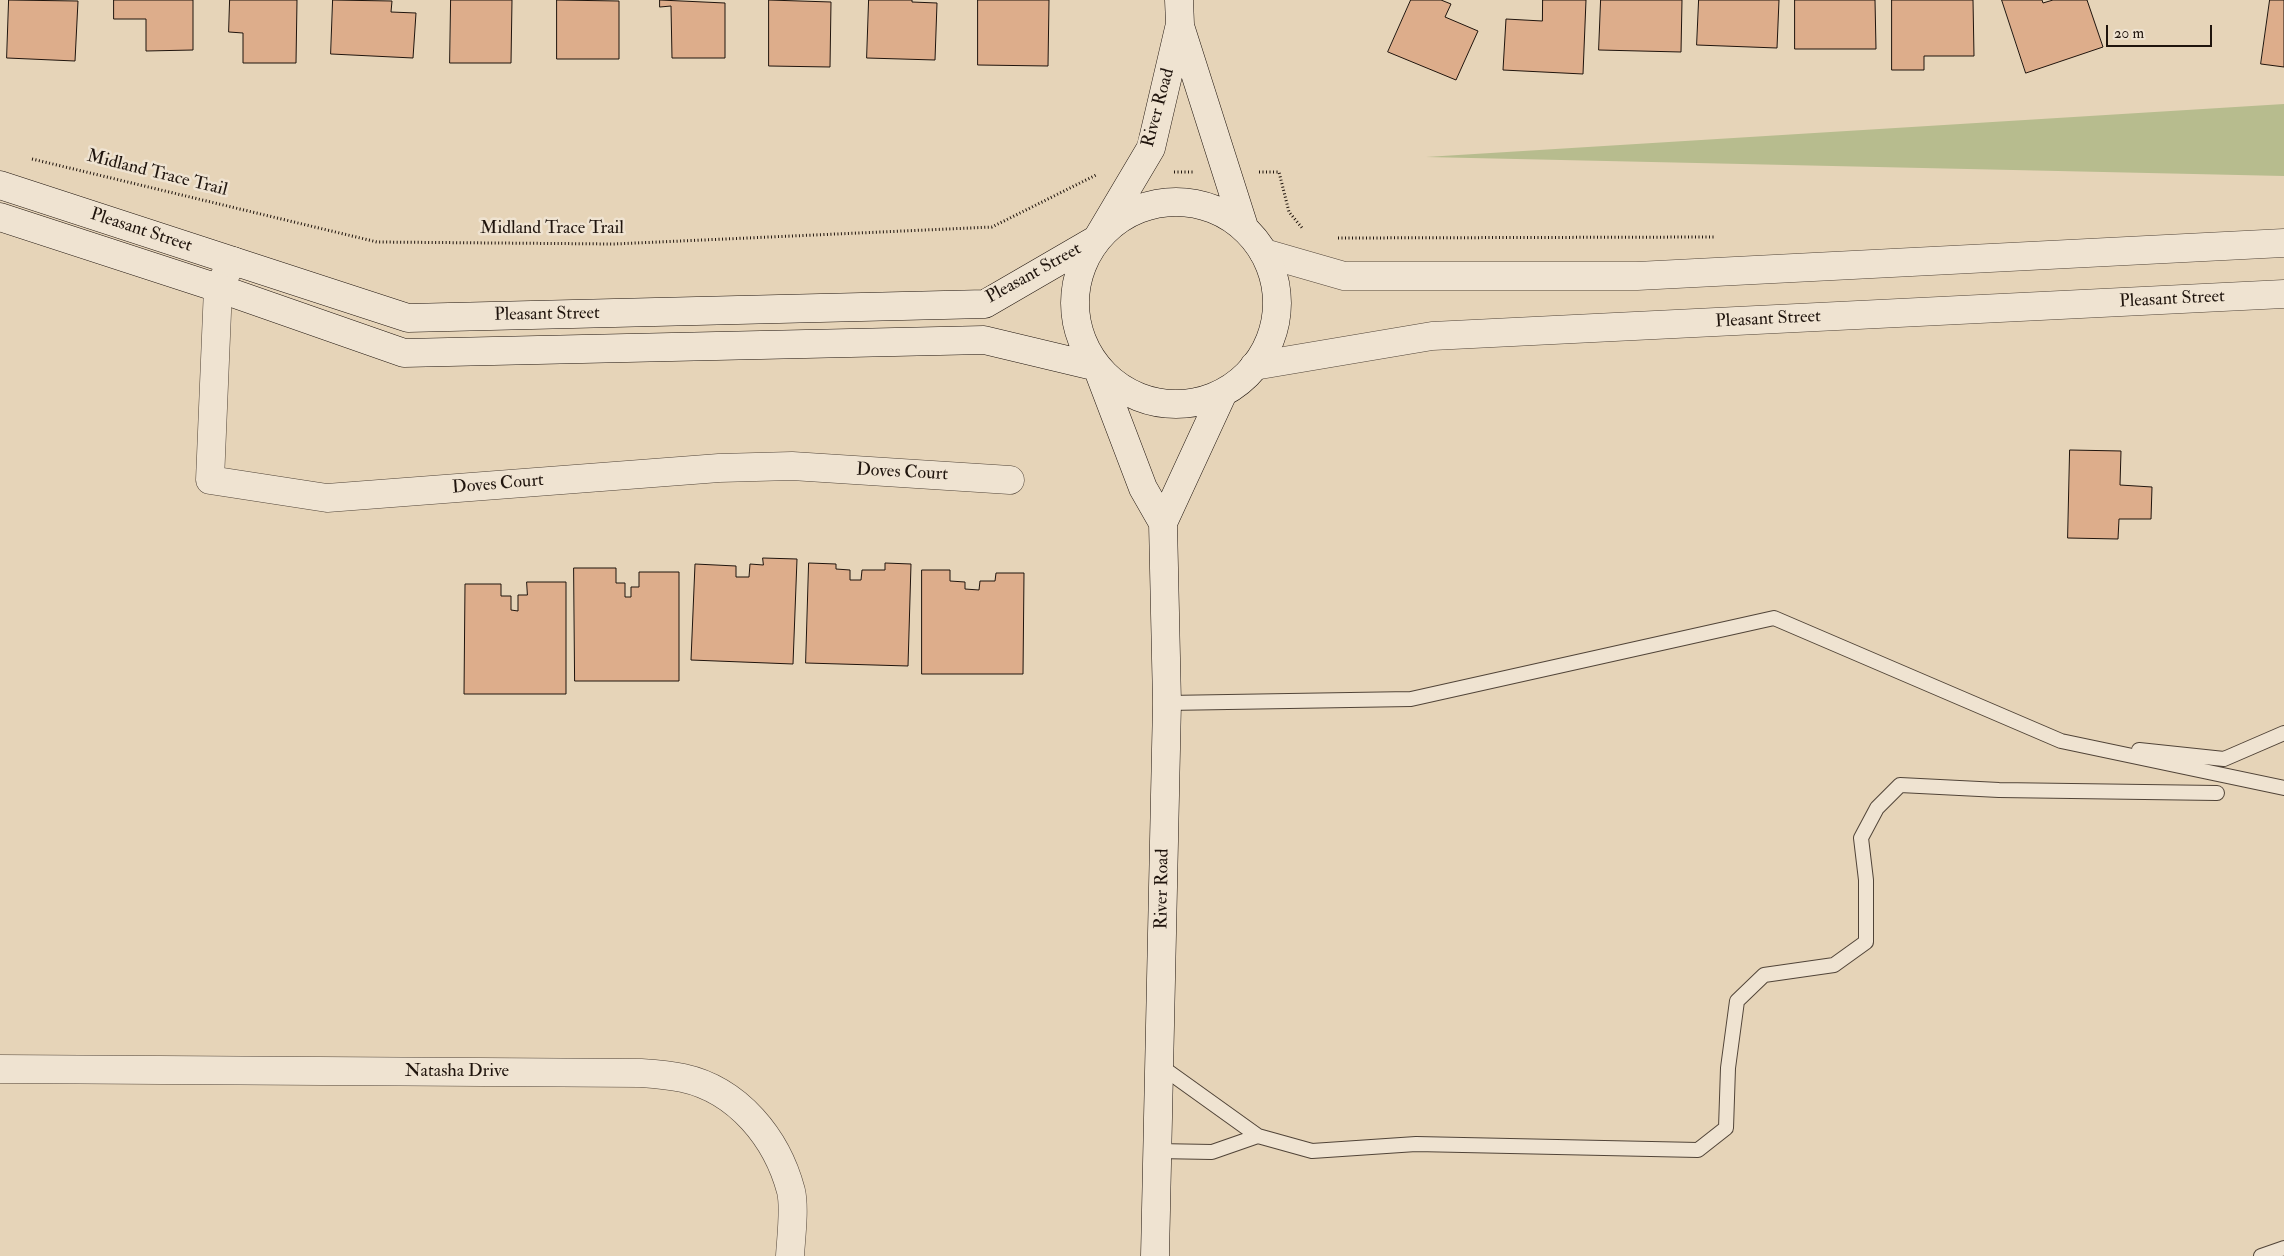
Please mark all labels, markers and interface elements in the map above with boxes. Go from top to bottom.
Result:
scale bar [2109,15,2215,47]
text: 20 m [2114,24,2144,43]
street label: River Road [1138,66,1180,150]
street label: Midland Trace Trail [85,146,229,202]
street label: Pleasant Street [87,204,195,258]
street label: Midland Trace Trail [480,218,624,240]
street label: Pleasant Street [983,239,1085,309]
street label: Pleasant Street [2119,286,2225,314]
street label: Pleasant Street [494,303,600,327]
street label: Pleasant Street [1715,306,1821,334]
street label: Doves Court [856,460,948,486]
street label: Doves Court [451,470,545,500]
street label: River Road [1151,848,1175,930]
street label: Natasha Drive [405,1061,509,1083]

